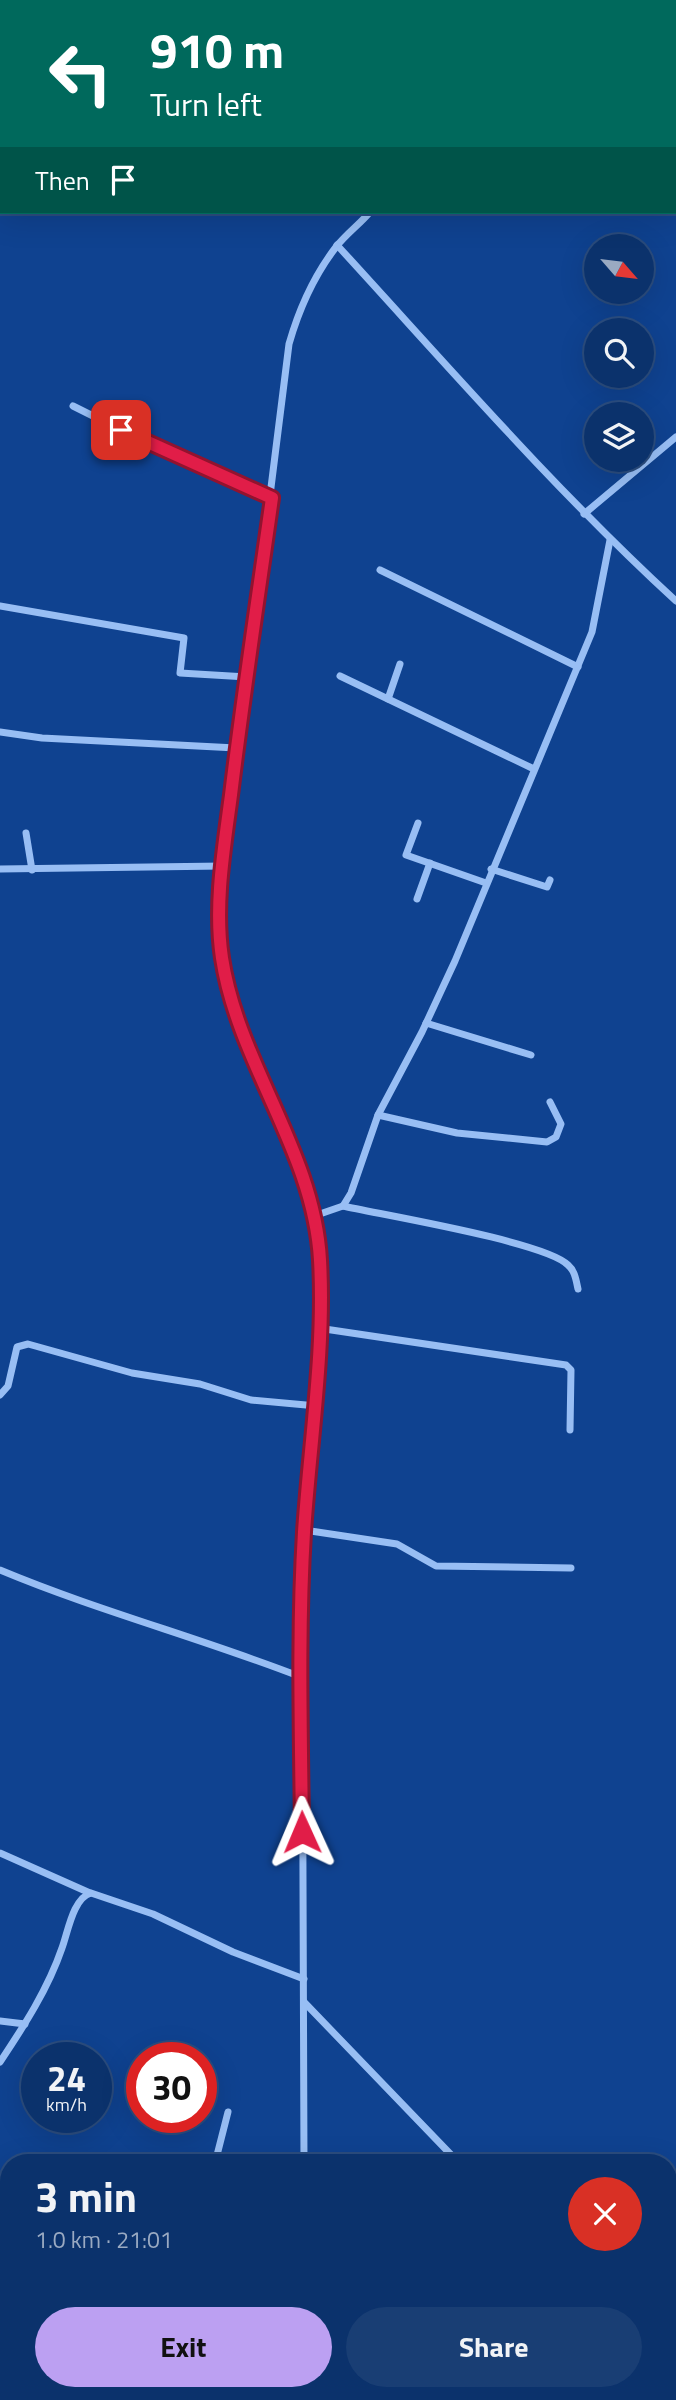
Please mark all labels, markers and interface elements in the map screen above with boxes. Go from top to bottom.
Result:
text: 910 m [150,12,284,87]
icon: left [35,28,126,119]
text: Turn left [150,80,262,128]
text: Then [35,161,90,200]
icon: arrive [104,161,142,199]
north arrow [584,234,654,304]
map controls [584,234,654,472]
button: search [584,318,654,388]
pin [91,400,151,460]
button: layers [584,402,654,472]
icon: arrive [102,411,140,449]
position arrow [265,1795,339,1869]
speed limit sign: 30 [126,2042,217,2133]
text: 24 [47,2051,86,2105]
text: km/h [46,2091,87,2118]
text: 3 min [35,2164,137,2228]
button: close [568,2177,642,2251]
text: 1.0 km · 21:01 [35,2222,173,2257]
button: Exit [35,2307,332,2387]
button: Share [346,2307,642,2387]

